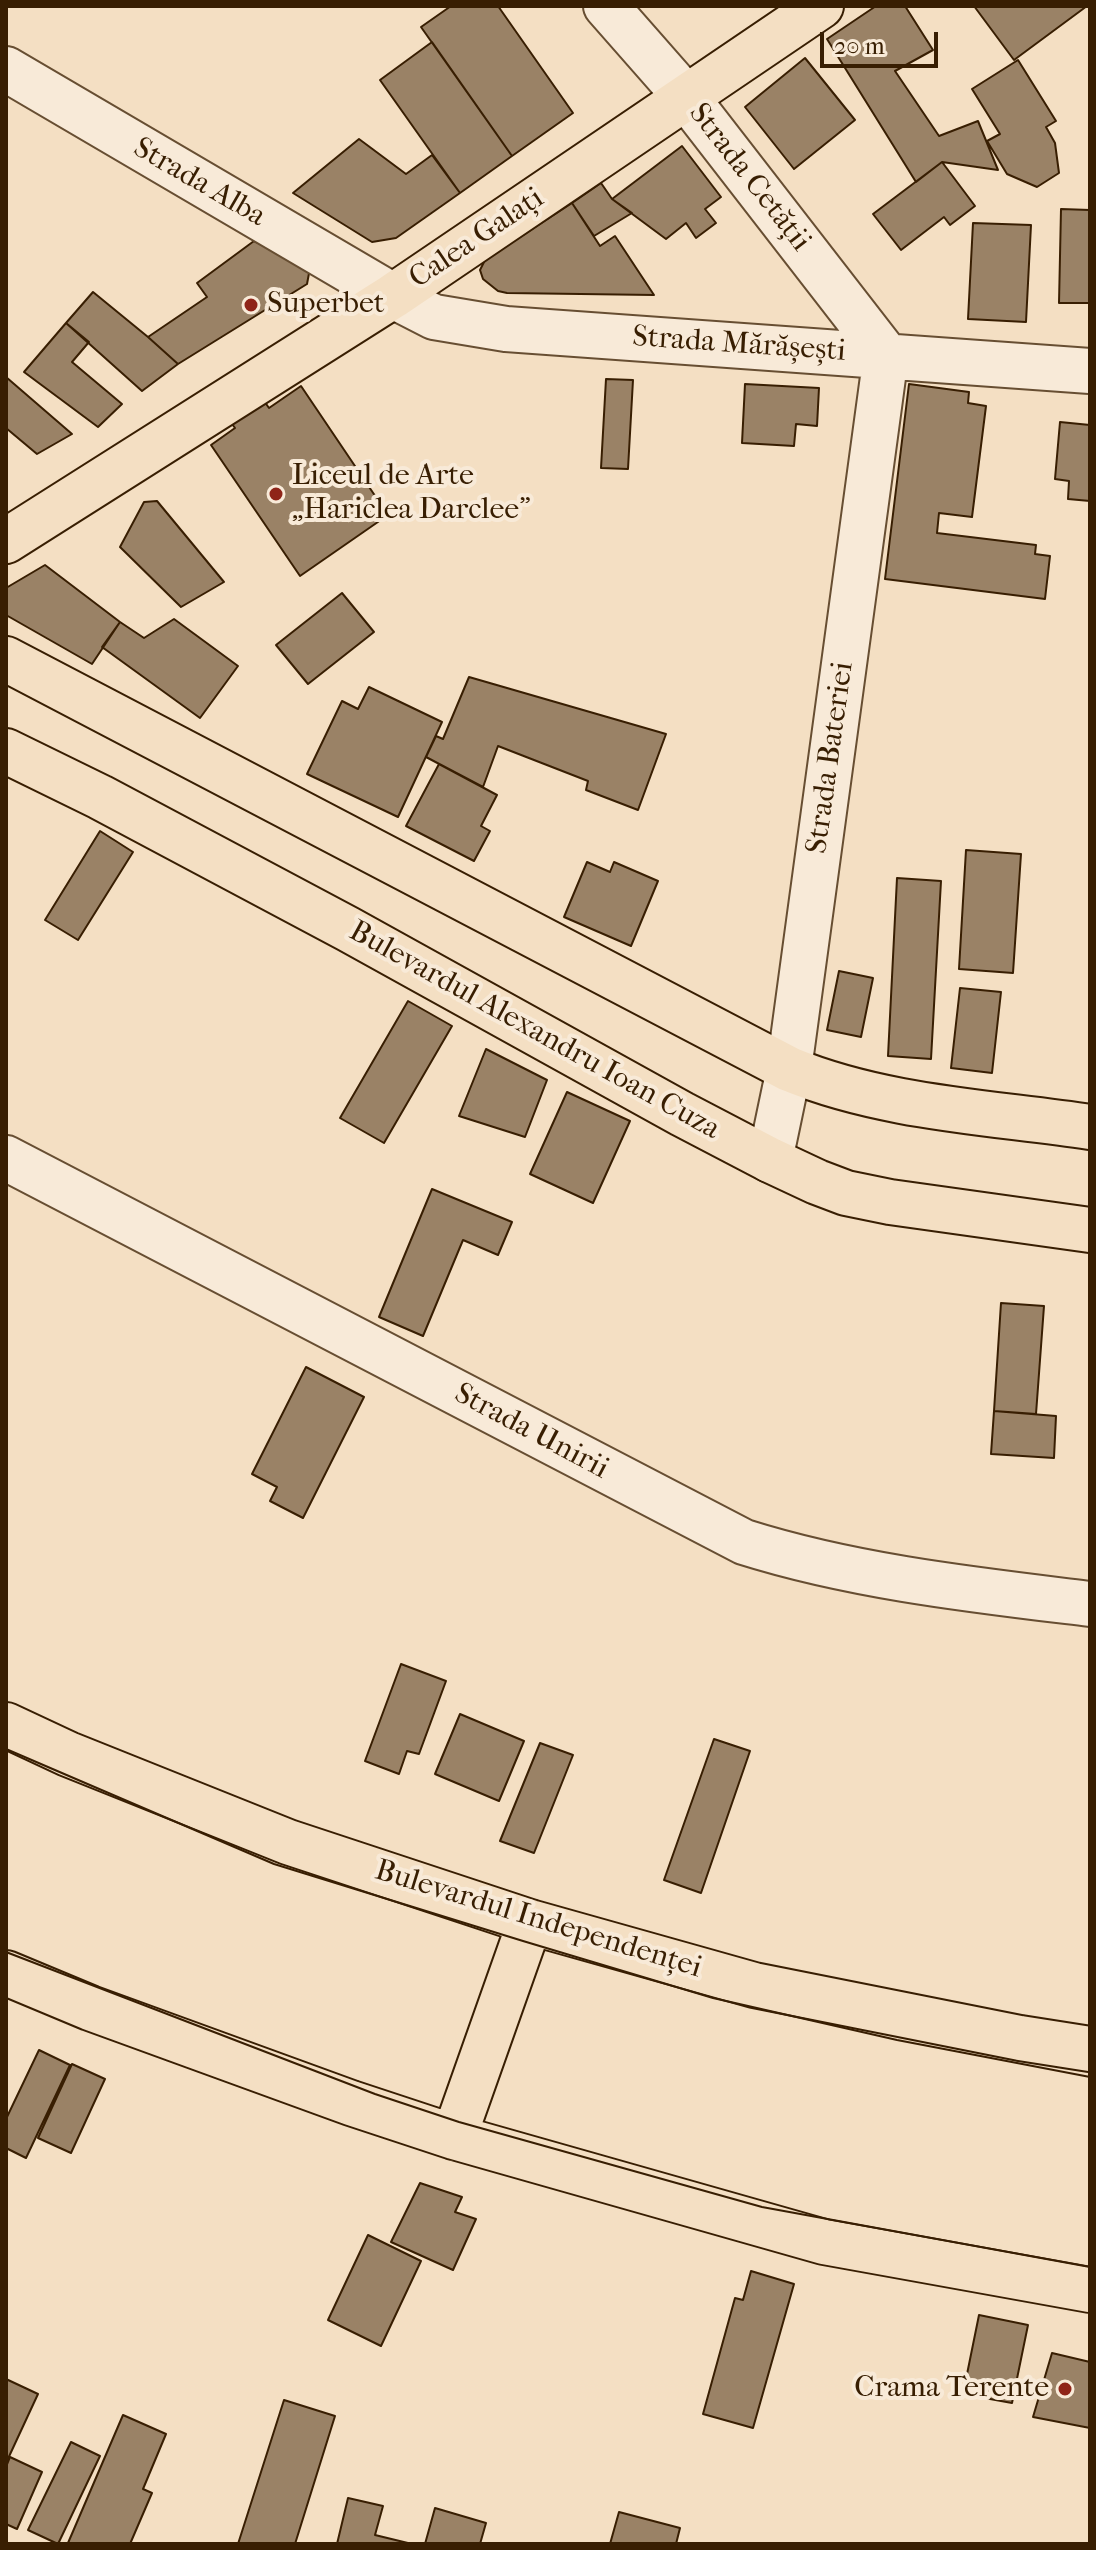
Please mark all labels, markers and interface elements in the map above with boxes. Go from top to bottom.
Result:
scale bar [824,16,942,66]
text: 20 m [834,32,885,60]
street label: Strada Cetății [680,97,818,259]
street label: Strada Alba [127,131,271,235]
street label: Calea Galați [403,181,551,297]
place label: Superbet [267,287,384,323]
marker: Superbet [242,296,260,314]
street label: Strada Mărășești [631,320,847,370]
place label: Liceul de Arte „Hariclea Darclee” [292,459,531,530]
marker: Liceul de Arte „Hariclea Darclee” [267,485,285,503]
street label: Strada Bateriei [800,660,862,856]
street label: Bulevardul Alexandru Ioan Cuza [342,914,726,1148]
street label: Strada Unirii [448,1376,614,1488]
street label: Bulevardul Independenței [370,1853,706,1987]
place label: Crama Terente [854,2371,1049,2407]
marker: Crama Terente [1056,2380,1074,2398]

